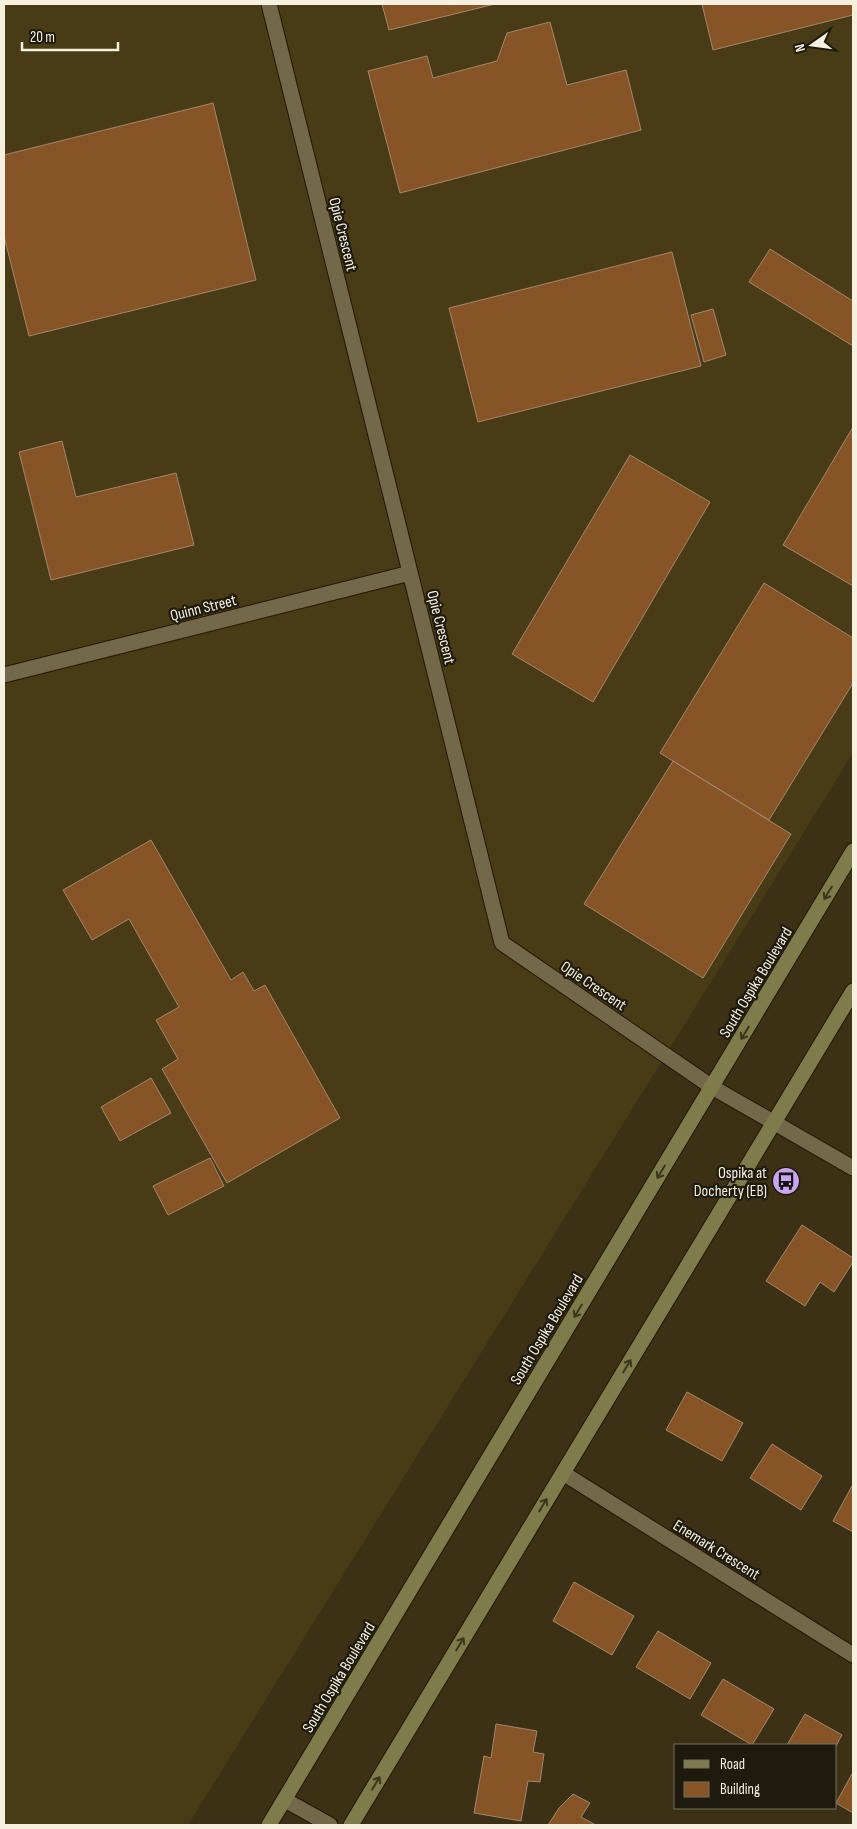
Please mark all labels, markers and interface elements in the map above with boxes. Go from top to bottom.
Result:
scale bar [22,20,119,52]
north arrow [787,20,837,70]
text: 20 m [30,28,55,47]
text: N [791,42,809,54]
street label: Opie Crescent [324,196,361,273]
street label: Opie Crescent [422,589,459,666]
street label: Quinn Street [168,591,239,626]
one-way arrow [823,886,833,900]
street label: South Ospika Boulevard [716,924,797,1041]
street label: Opie Crescent [557,957,630,1015]
one-way arrow [739,1025,749,1039]
one-way arrow [656,1164,666,1178]
place label: Ospika at Docherty (EB) [694,1164,767,1201]
bus stop icon: Ospika at Docherty (EB) [771,1166,801,1196]
street label: South Ospika Boulevard [507,1271,588,1388]
one-way arrow [572,1304,582,1318]
one-way arrow [623,1359,633,1373]
one-way arrow [539,1499,549,1513]
street label: Enemark Crescent [669,1516,763,1584]
street label: South Ospika Boulevard [299,1619,380,1736]
one-way arrow [455,1638,465,1652]
legend [674,1744,837,1809]
text: Road [720,1755,745,1774]
one-way arrow [371,1777,381,1791]
text: Building [720,1780,760,1799]

